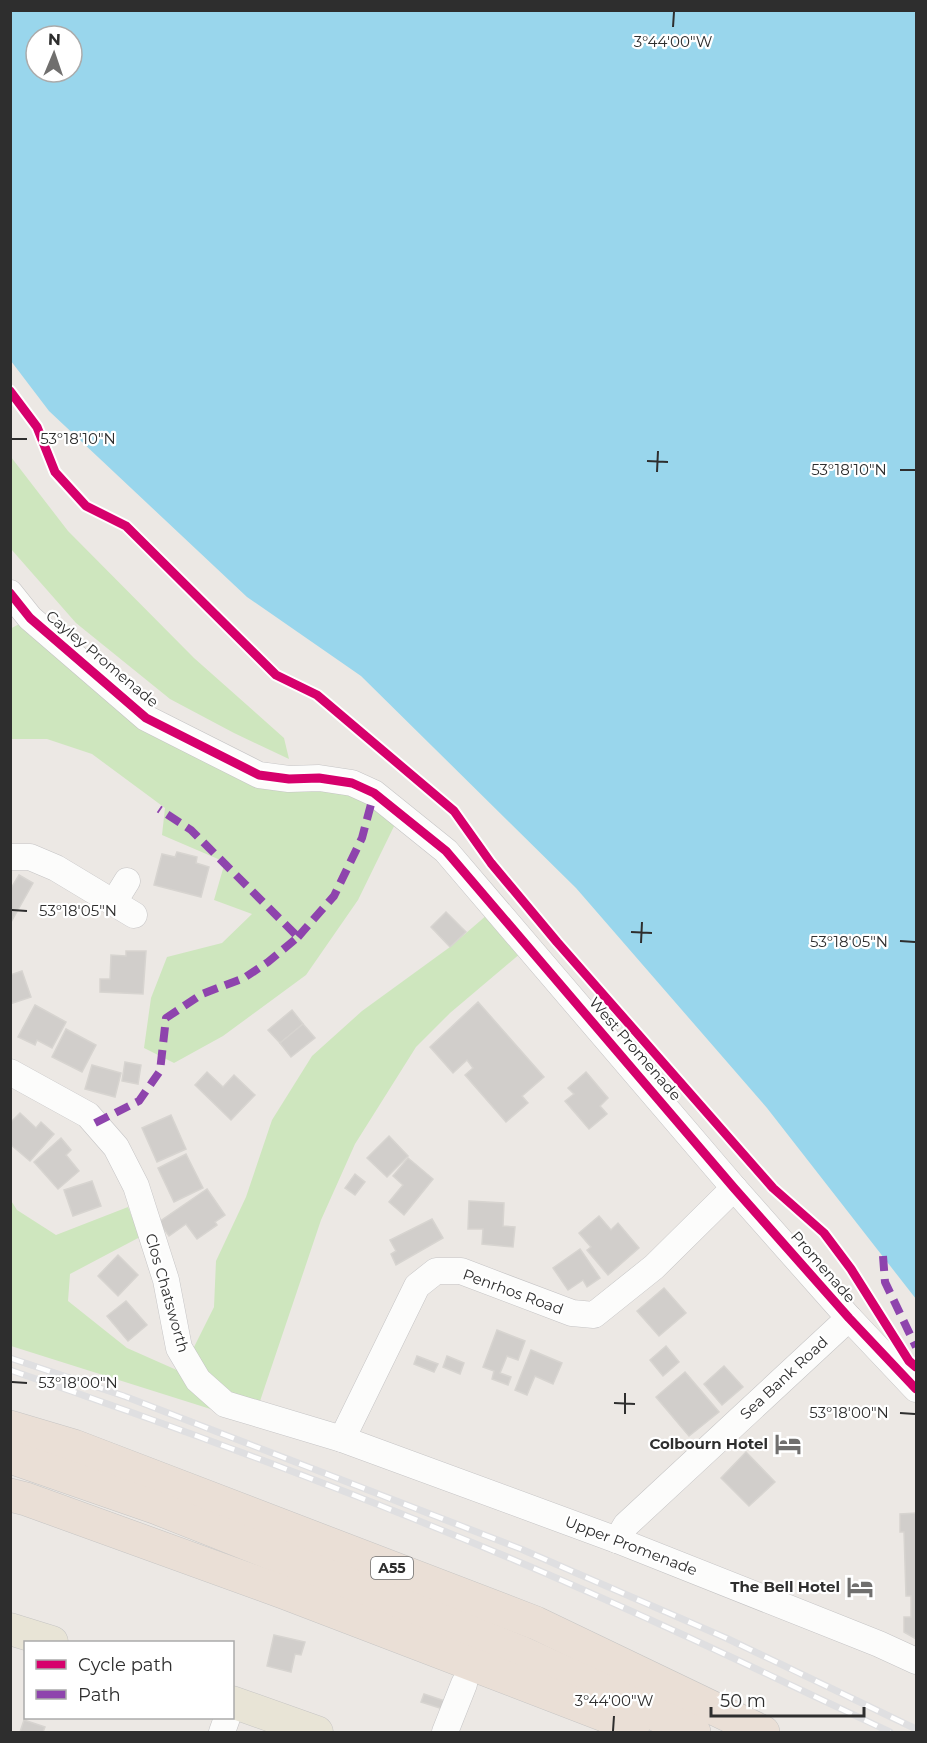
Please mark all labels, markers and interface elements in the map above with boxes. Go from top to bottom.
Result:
north arrow [24,24,84,84]
text: N [48,30,61,49]
text: 3°44'00"W [634,32,713,51]
text: 53°18'10"N [40,429,116,448]
text: 53°18'10"N [811,460,887,479]
street label: Cayley Promenade [42,606,162,711]
text: 53°18'05"N [39,901,117,920]
text: 53°18'05"N [810,932,888,951]
street label: West Promenade [585,993,686,1104]
street label: Promenade [787,1227,860,1306]
street label: Clos Chatsworth [141,1231,194,1355]
street label: Penrhos Road [460,1265,566,1319]
street label: Sea Bank Road [736,1332,832,1423]
text: 53°18'00"N [38,1373,118,1392]
text: 53°18'00"N [809,1403,889,1422]
hotel icon: Colbourn Hotel [773,1429,803,1459]
place label: Colbourn Hotel [649,1434,768,1453]
street label: Upper Promenade [562,1512,700,1580]
road number: A55 [371,1557,413,1579]
hotel icon: The Bell Hotel [845,1572,875,1602]
place label: The Bell Hotel [730,1577,840,1596]
legend [24,1641,234,1719]
text: Cycle path [78,1654,173,1676]
scale bar [711,1680,864,1718]
text: Path [78,1684,121,1706]
text: 50 m [720,1690,766,1712]
text: 3°44'00"W [575,1691,654,1710]

